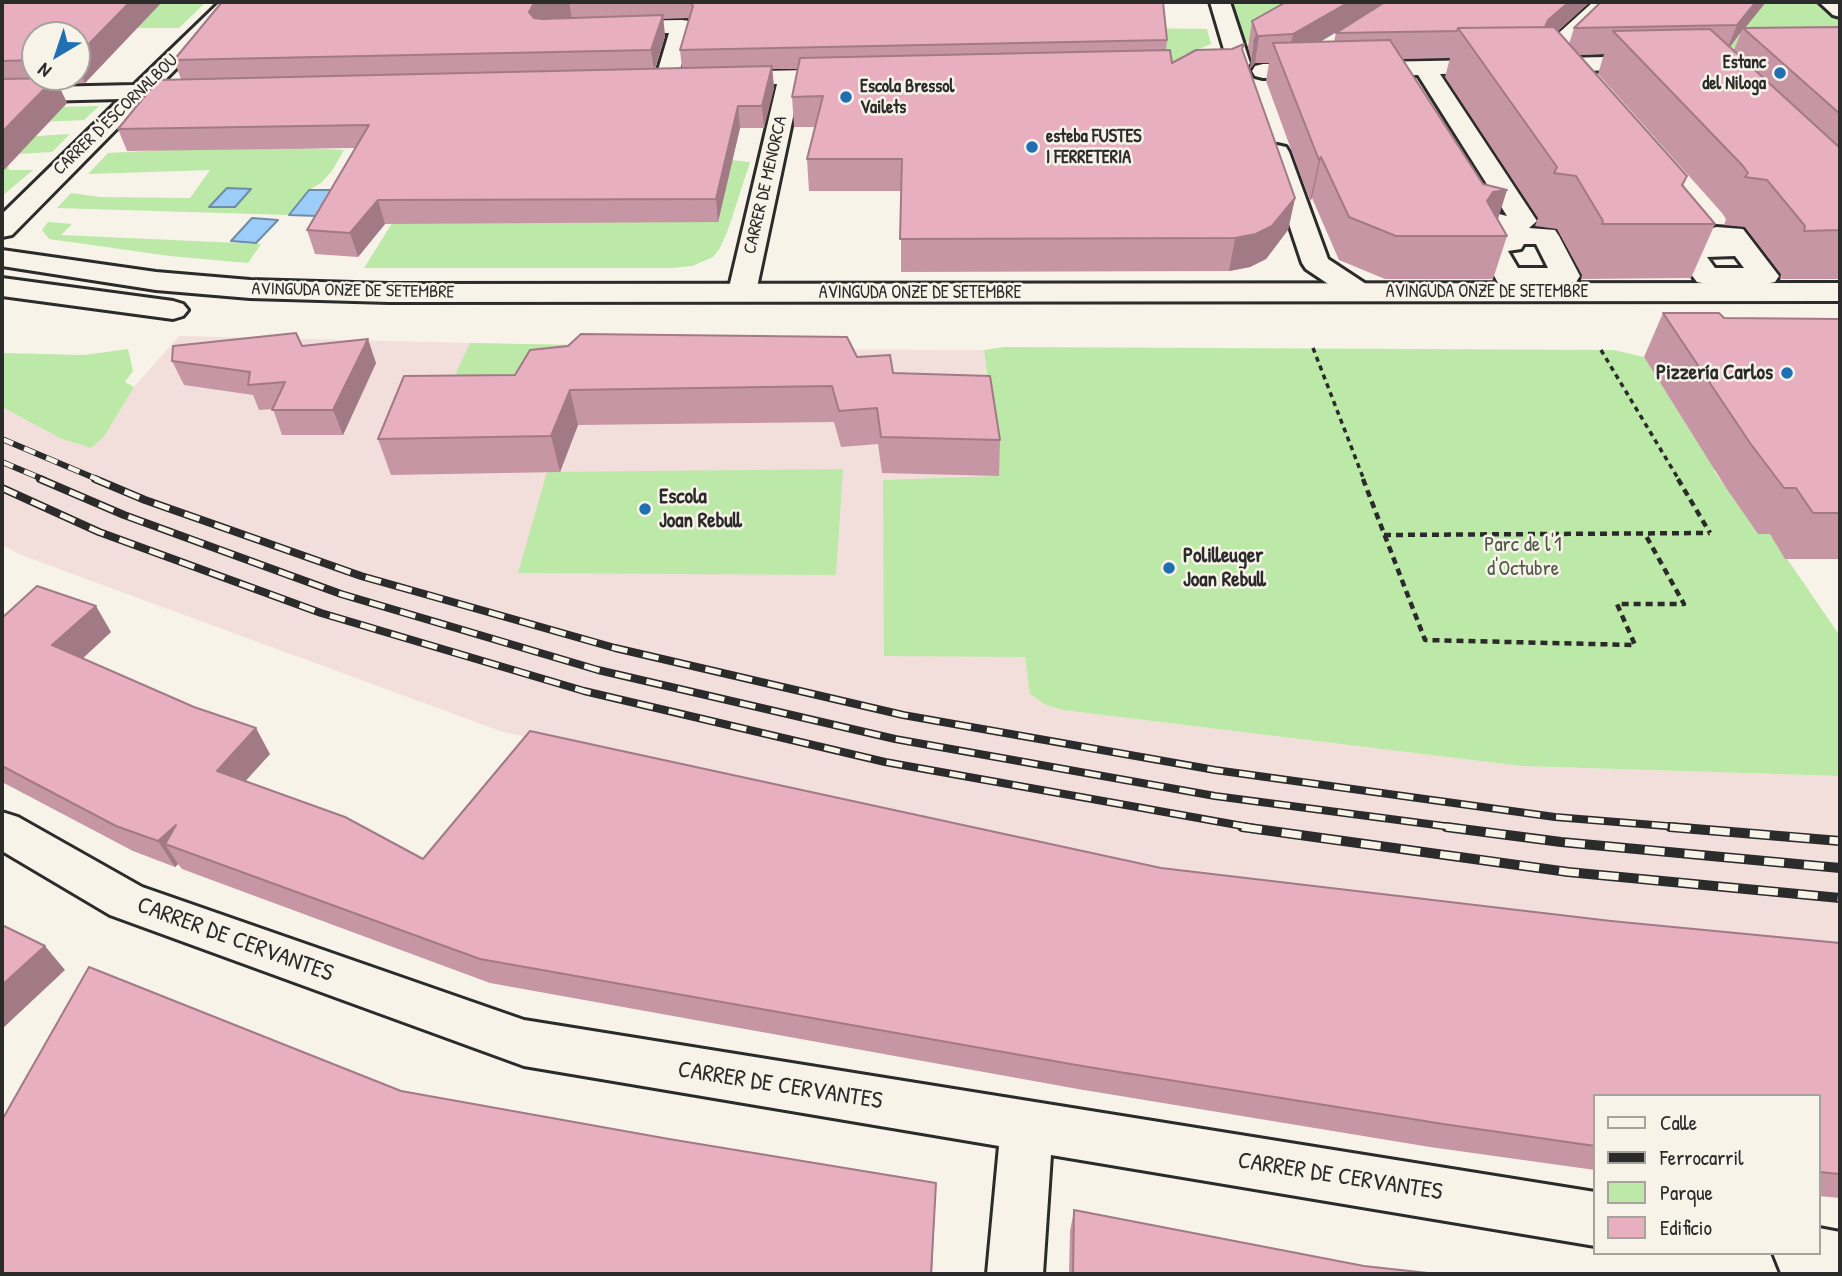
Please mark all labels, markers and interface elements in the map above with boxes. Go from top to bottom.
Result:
north arrow [21,21,91,91]
street label: CARRER D'ESCORNALBOU [49,50,183,180]
place label: Estanc del Niloga [1702,52,1766,94]
text: N [32,57,56,84]
marker: Estanc del Niloga [1772,65,1788,81]
place label: Escola Bressol Vailets [860,76,954,119]
marker: Escola Bressol Vailets [838,89,854,105]
street label: CARRER DE MENORCA [740,114,792,256]
place label: esteba FUSTES I FERRETERIA [1046,126,1142,168]
marker: esteba FUSTES I FERRETERIA [1024,139,1040,155]
street label: AVINGUDA ONZE DE SETEMBRE [251,278,455,304]
street label: AVINGUDA ONZE DE SETEMBRE [1386,281,1588,303]
street label: AVINGUDA ONZE DE SETEMBRE [819,282,1021,304]
place label: Pizzería Carlos [1656,360,1773,386]
marker: Pizzería Carlos [1779,365,1795,381]
place label: Escola Joan Rebull [659,484,742,534]
marker: Escola Joan Rebull [637,501,653,517]
park label: Parc de l'1 d'Octubre [1484,532,1562,582]
place label: Polilleuger Joan Rebull [1183,543,1266,593]
marker: Polilleuger Joan Rebull [1161,560,1177,576]
street label: CARRER DE CERVANTES [133,891,337,989]
street label: CARRER DE CERVANTES [676,1056,884,1116]
legend [1594,1094,1821,1255]
text: Calle [1660,1108,1697,1137]
text: Ferrocarril [1660,1143,1744,1172]
street label: CARRER DE CERVANTES [1236,1147,1444,1207]
text: Parque [1660,1178,1713,1207]
text: Edificio [1660,1213,1712,1242]

